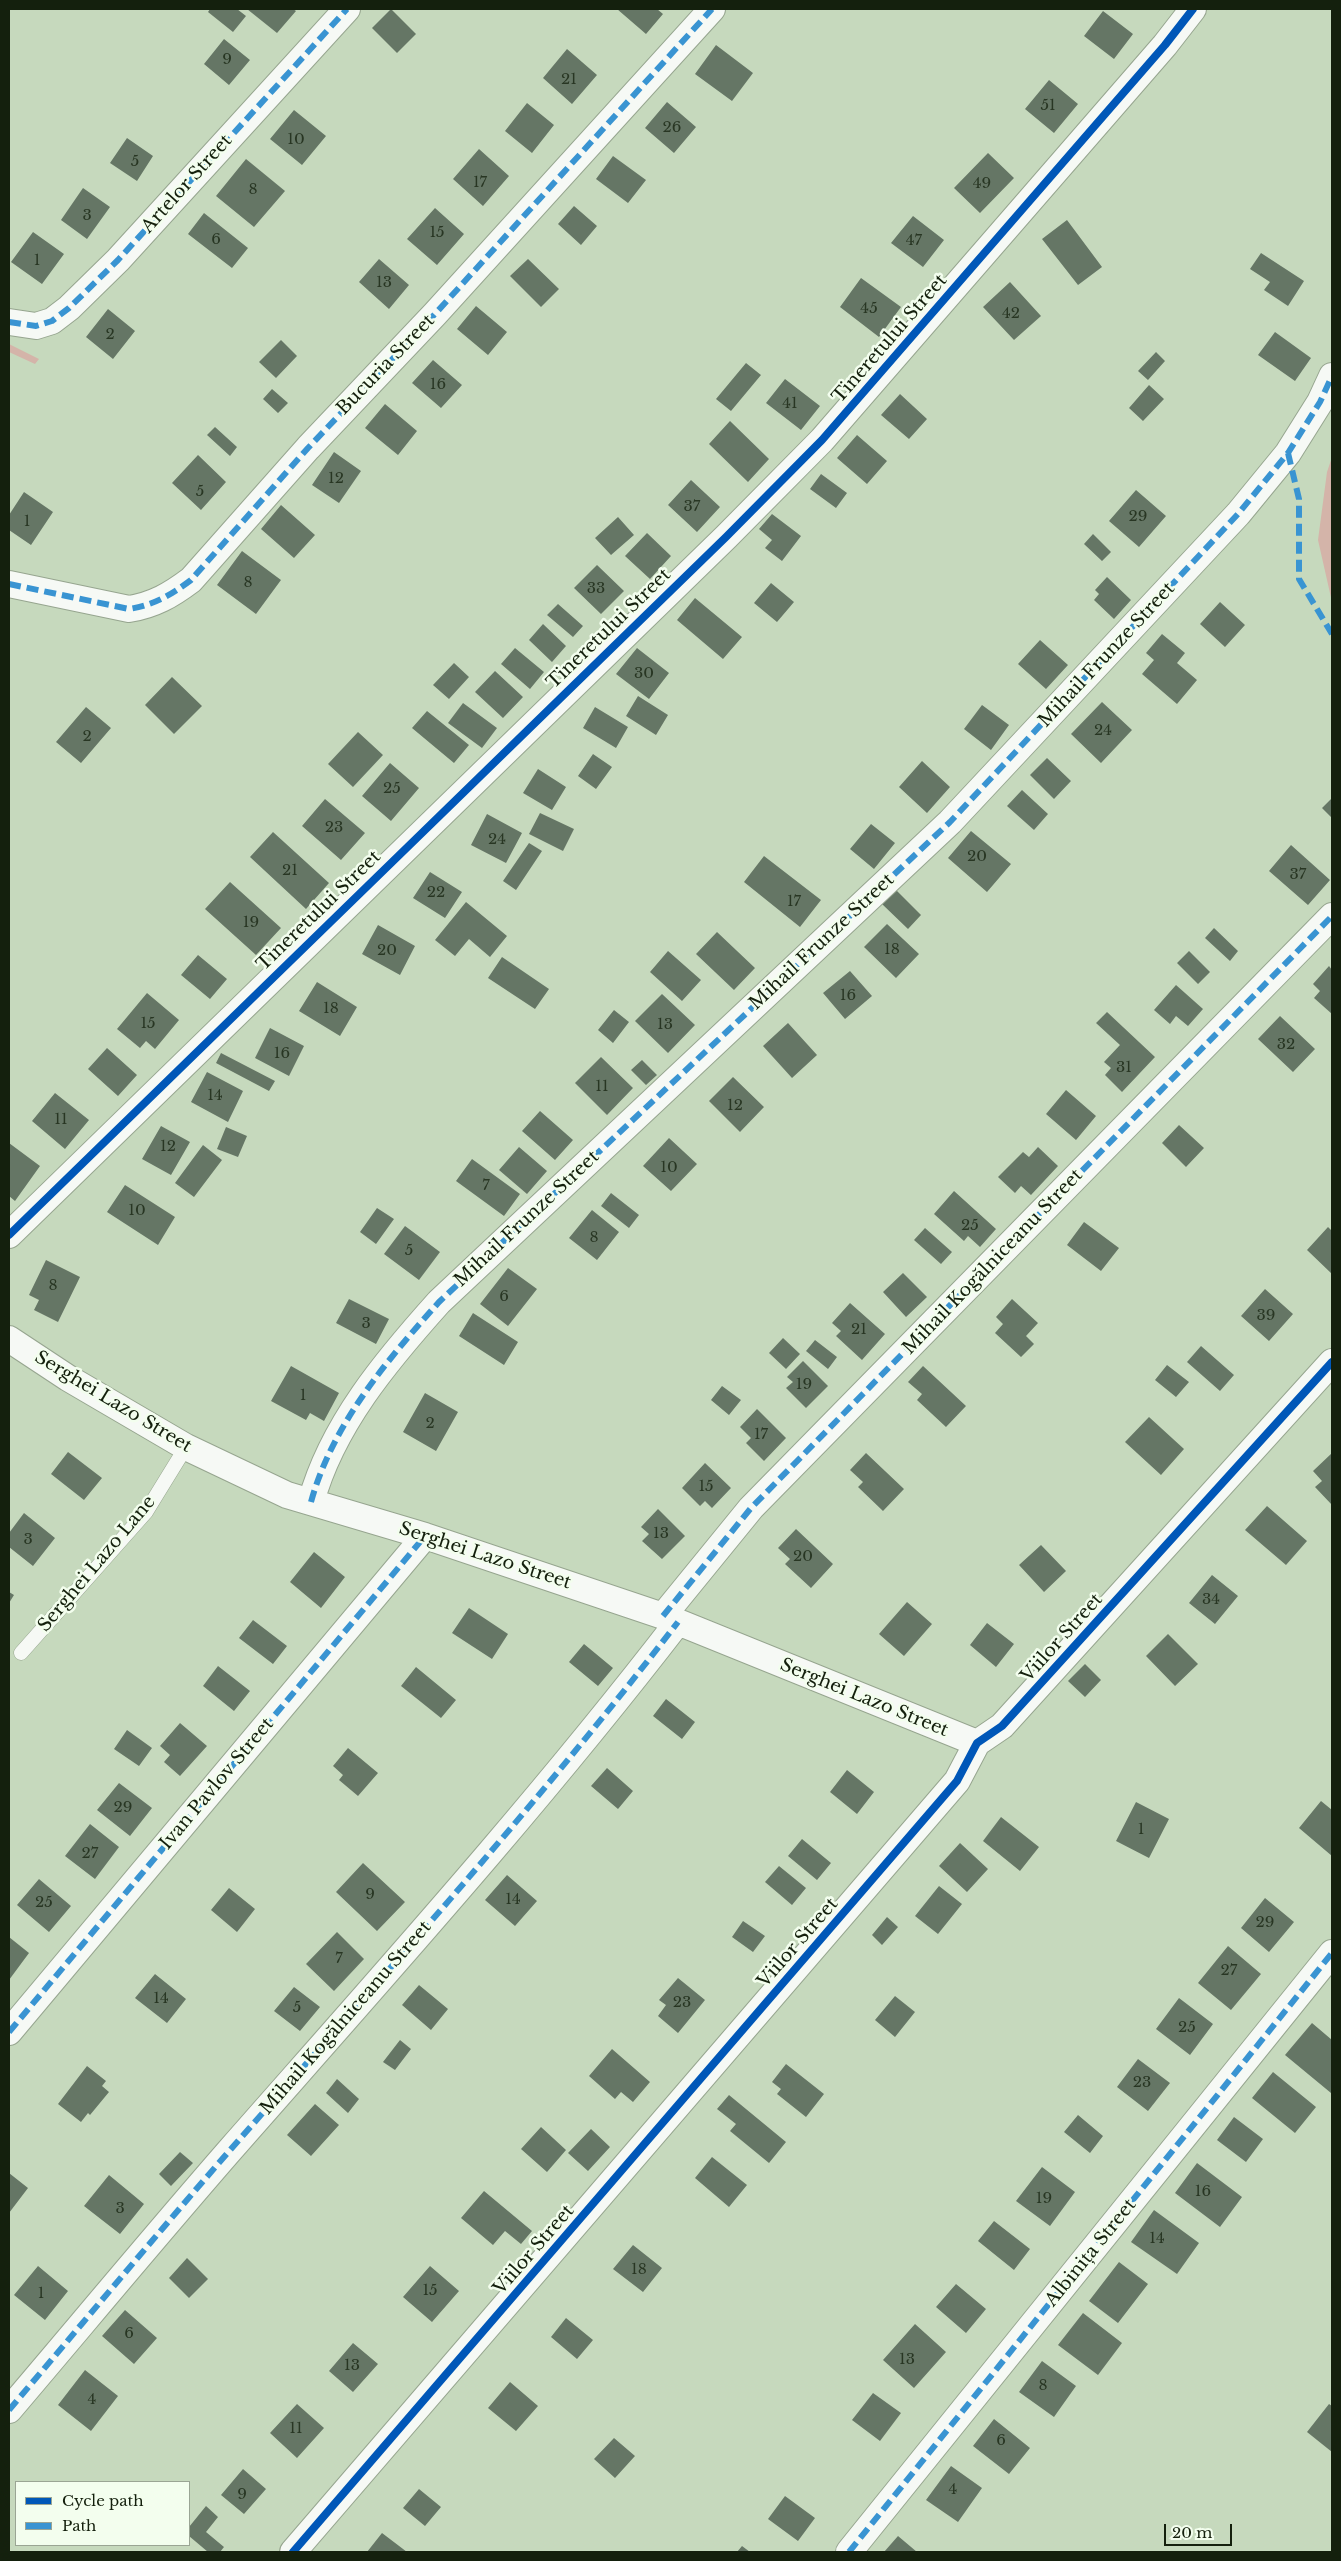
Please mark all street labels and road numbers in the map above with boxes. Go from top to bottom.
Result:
street label: Artelor Street [137,130,237,238]
street label: Tineretului Street [828,270,952,408]
street label: Bucuria Street [333,310,439,420]
street label: Tineretului Street [543,564,675,694]
street label: Mihail Frunze Street [1034,578,1180,732]
street label: Tineretului Street [253,846,385,976]
street label: Mihail Frunze Street [745,869,899,1015]
street label: Mihail Frunze Street [450,1146,604,1292]
street label: Mihail Kogălniceanu Street [899,1165,1087,1359]
street label: Serghei Lazo Street [31,1347,195,1457]
street label: Serghei Lazo Lane [34,1492,160,1636]
street label: Serghei Lazo Street [396,1518,574,1594]
street label: Viilor Street [1017,1589,1107,1687]
street label: Serghei Lazo Street [777,1654,951,1742]
street label: Ivan Pavlov Street [156,1714,278,1854]
street label: Viilor Street [753,1894,843,1992]
street label: Mihail Kogălniceanu Street [256,1917,436,2119]
street label: Albinița Street [1041,2195,1141,2311]
street label: Viilor Street [489,2201,579,2299]

